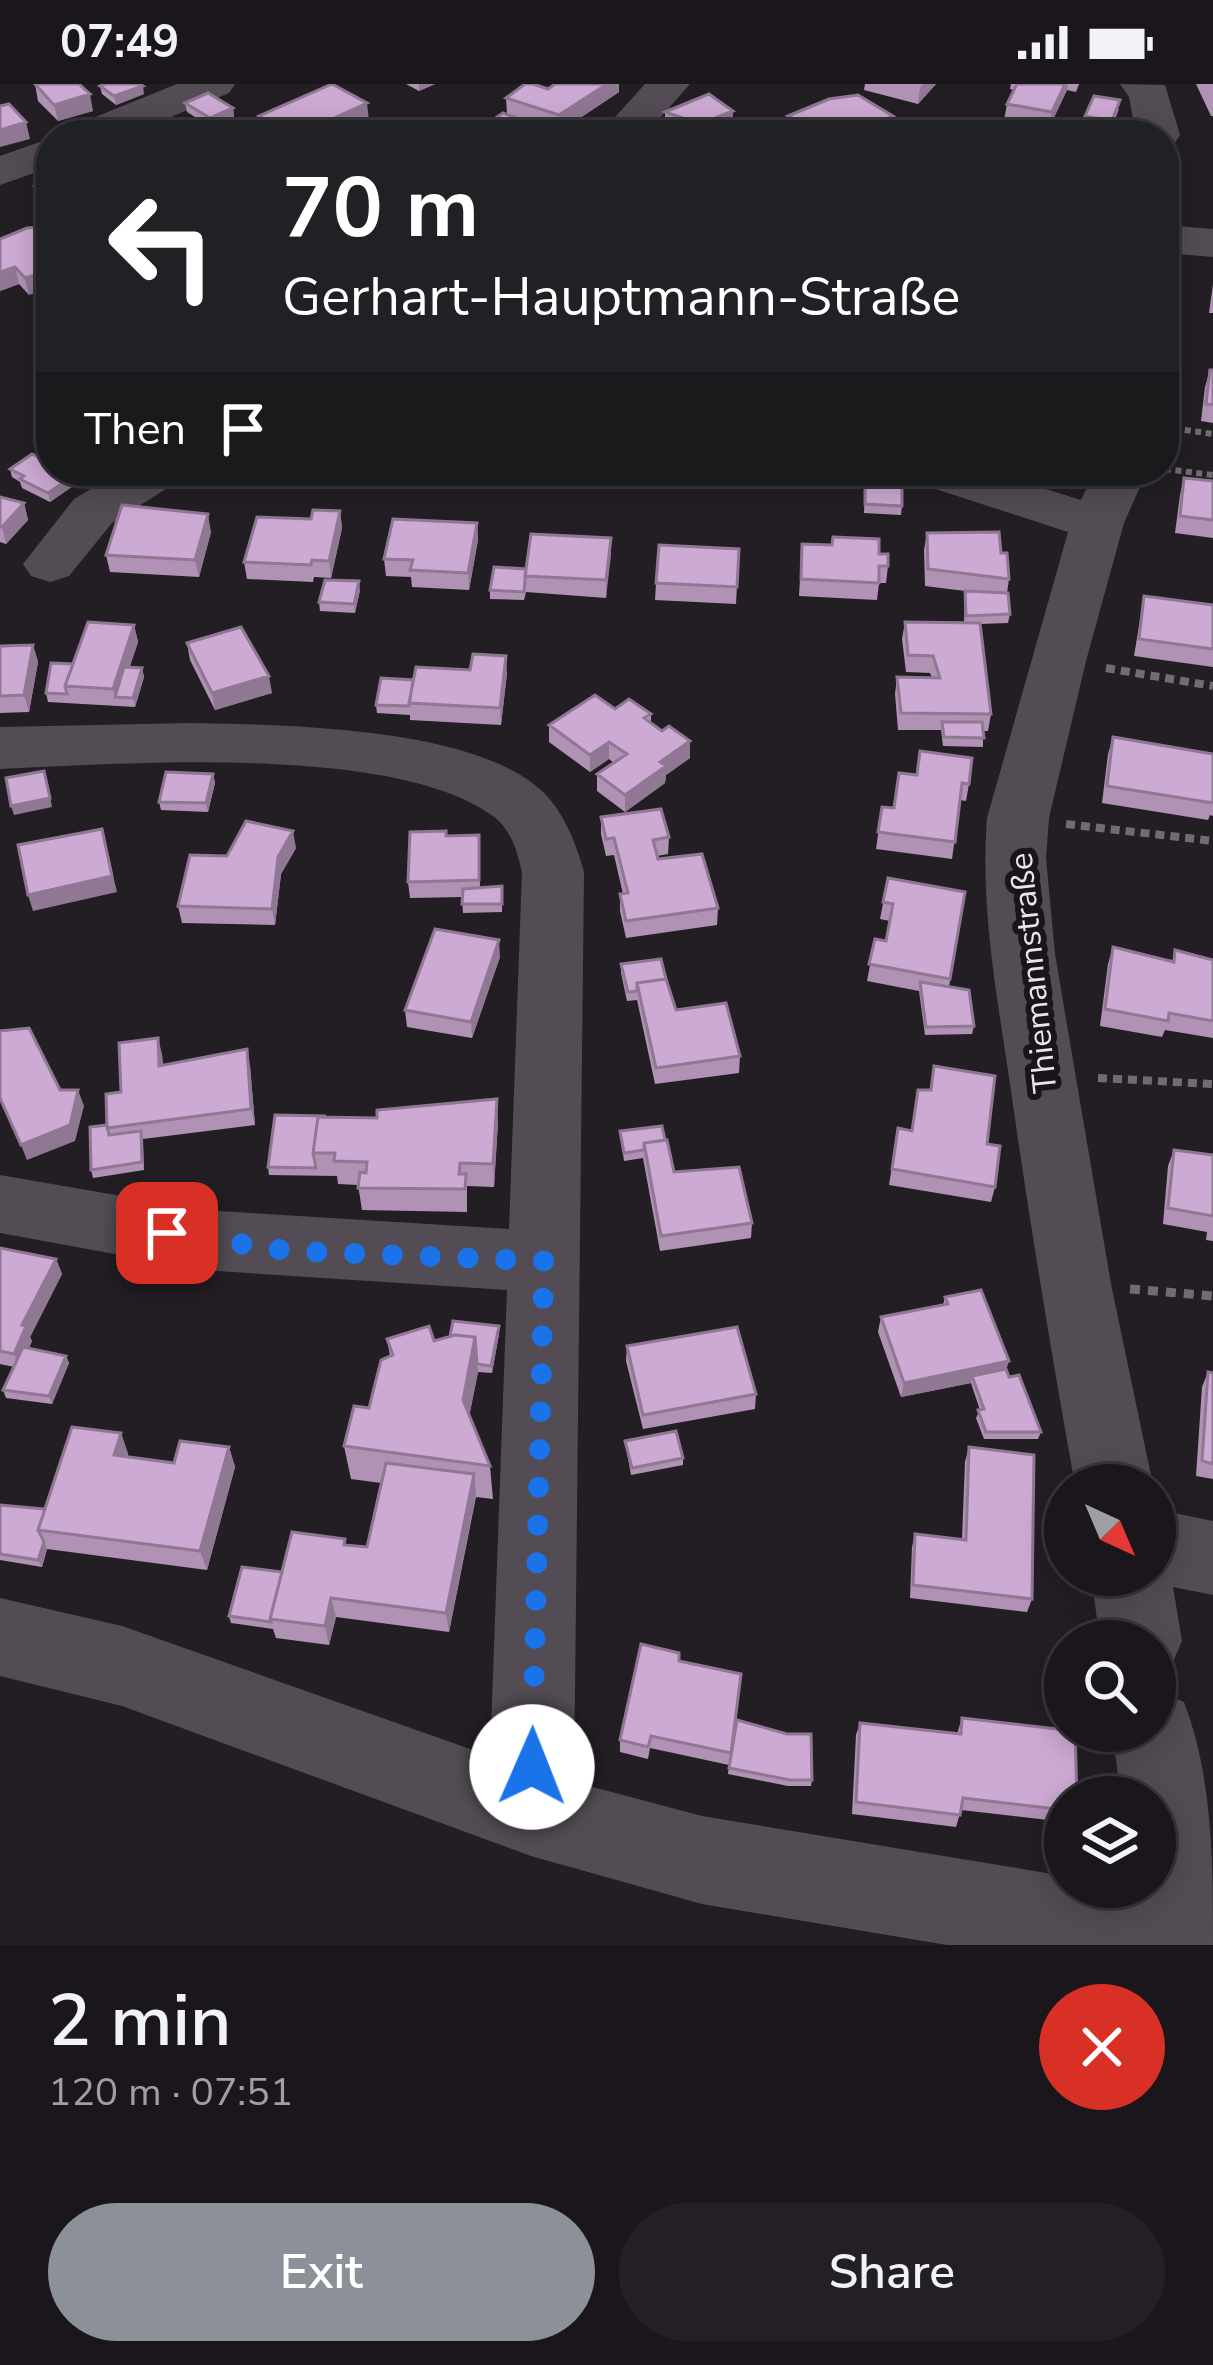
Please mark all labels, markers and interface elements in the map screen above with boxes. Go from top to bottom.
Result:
text: 07:49 [60,12,179,73]
text: 70 m [282,151,479,266]
icon: left [84,168,240,324]
text: Gerhart-Hauptmann-Straße [282,260,960,334]
icon: arrive [210,396,276,462]
text: Then [84,399,186,460]
street label: Thiemannstraße [999,851,1068,1095]
pin [116,1182,218,1284]
icon: arrive [134,1200,200,1266]
north arrow [1044,1464,1176,1596]
map controls [1044,1464,1176,1908]
button: search [1044,1620,1176,1752]
position arrow [469,1704,595,1830]
button: layers [1044,1776,1176,1908]
text: 2 min [48,1972,231,2070]
button: close [1039,1984,1165,2110]
text: 120 m · 07:51 [48,2066,293,2119]
button: Exit [48,2203,595,2341]
button: Share [619,2203,1165,2341]

